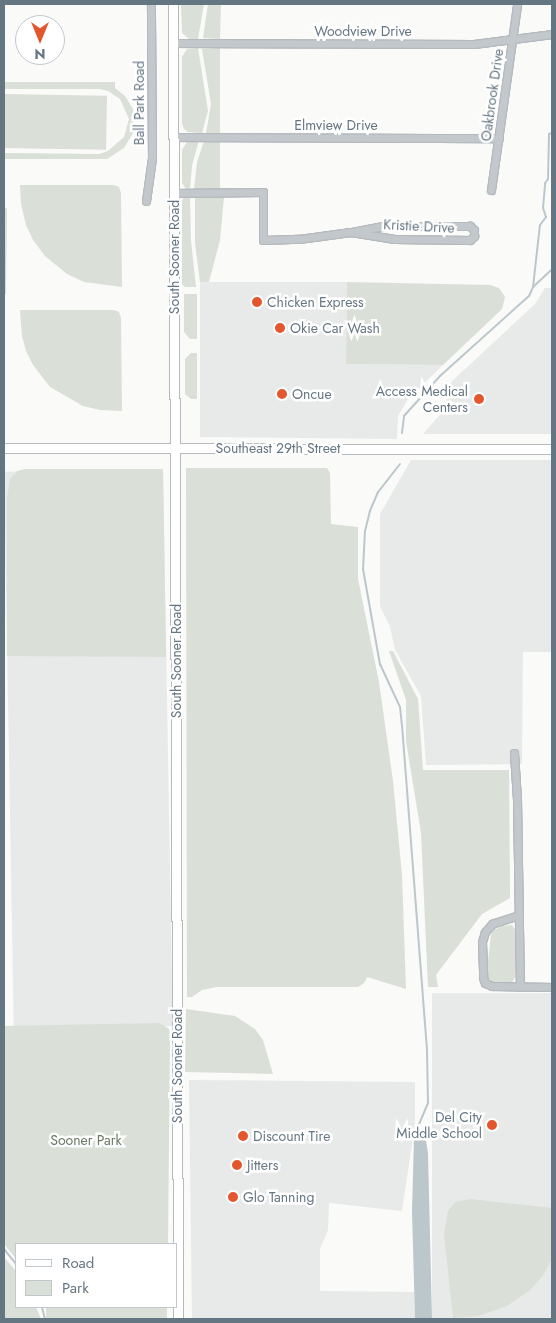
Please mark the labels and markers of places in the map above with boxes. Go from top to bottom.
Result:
place label: Chicken Express [267,294,364,310]
marker: Chicken Express [251,296,263,308]
place label: Okie Car Wash [290,320,380,336]
marker: Okie Car Wash [274,322,286,334]
place label: Access Medical Centers [376,383,468,416]
place label: Oncue [292,386,332,402]
marker: Oncue [276,388,288,400]
marker: Access Medical Centers [472,392,486,406]
place label: Del City Middle School [396,1109,482,1142]
marker: Del City Middle School [486,1119,498,1131]
place label: Discount Tire [253,1128,330,1144]
marker: Discount Tire [237,1130,249,1142]
place label: Jitters [247,1157,278,1173]
marker: Jitters [231,1159,243,1171]
place label: Glo Tanning [243,1189,314,1205]
marker: Glo Tanning [227,1191,239,1203]

